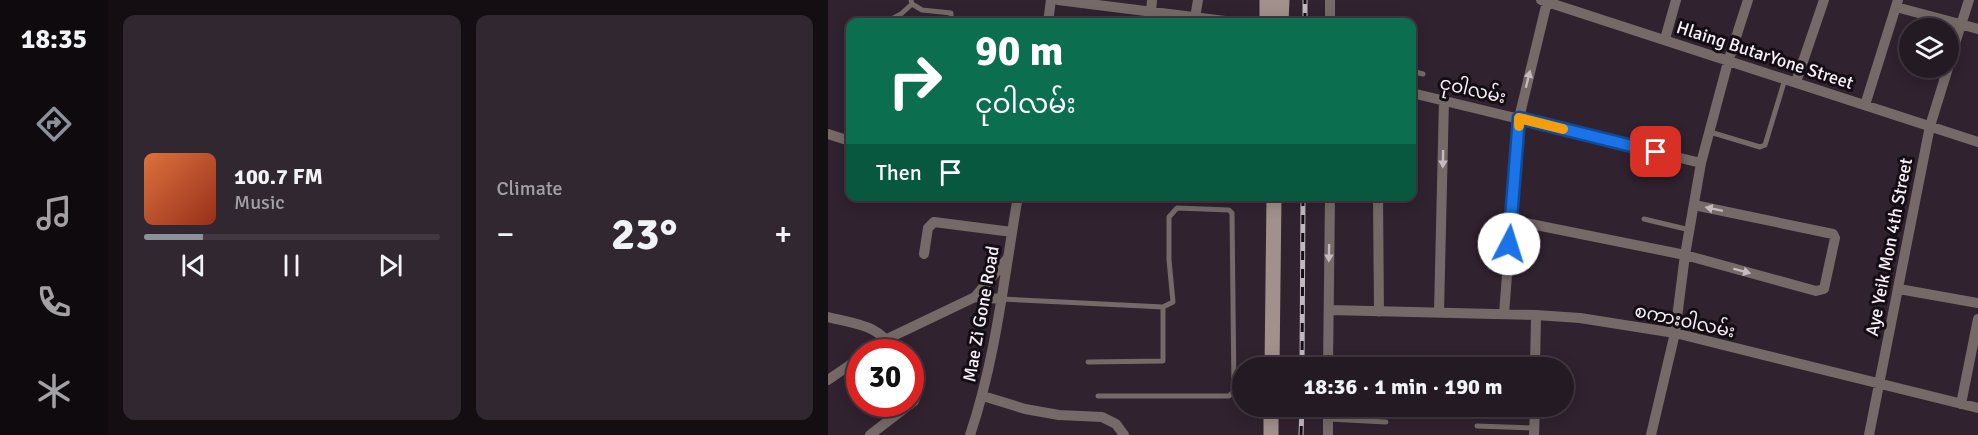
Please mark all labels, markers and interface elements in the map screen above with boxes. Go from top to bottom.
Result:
street label: Hlaing ButarYone Street [1674,16,1856,94]
map controls [1899,18,1959,78]
button: layers [1899,18,1959,78]
text: 18:35 [21,23,87,56]
text: 90 m [975,26,1064,77]
icon: right [876,42,954,120]
street label: ငုဝါလမ်း [1437,70,1509,112]
one-way arrow [1523,70,1533,88]
text: ငုဝါလမ်း [975,88,1076,121]
icon: directions [33,103,75,145]
pin [1630,126,1681,177]
icon: arrive [1639,135,1672,168]
one-way arrow [1438,149,1448,168]
icon: arrive [934,156,967,189]
street label: Aye Yeik Mon 4th Street [1861,156,1917,338]
text: Then [876,159,922,186]
text: 100.7 FM [234,163,323,190]
text: Climate [497,176,562,201]
text: Music [234,190,285,215]
icon: music [33,192,75,234]
one-way arrow [1704,204,1723,213]
text: 23° [611,207,678,262]
position arrow [1477,212,1541,276]
text: − [497,214,514,255]
text: + [774,214,792,255]
street label: Mae Zi Gone Road [958,244,1004,384]
one-way arrow [1324,244,1334,263]
icon: previous [177,249,210,282]
icon: pause [275,249,308,282]
icon: next [374,249,407,282]
one-way arrow [1733,267,1751,276]
icon: phone [33,281,75,323]
street label: စကား၀ါလမ်း [1633,298,1738,342]
speed limit sign: 30 [846,339,924,417]
icon: climate [33,370,75,412]
text: 18:36 · 1 min · 190 m [1303,373,1503,400]

